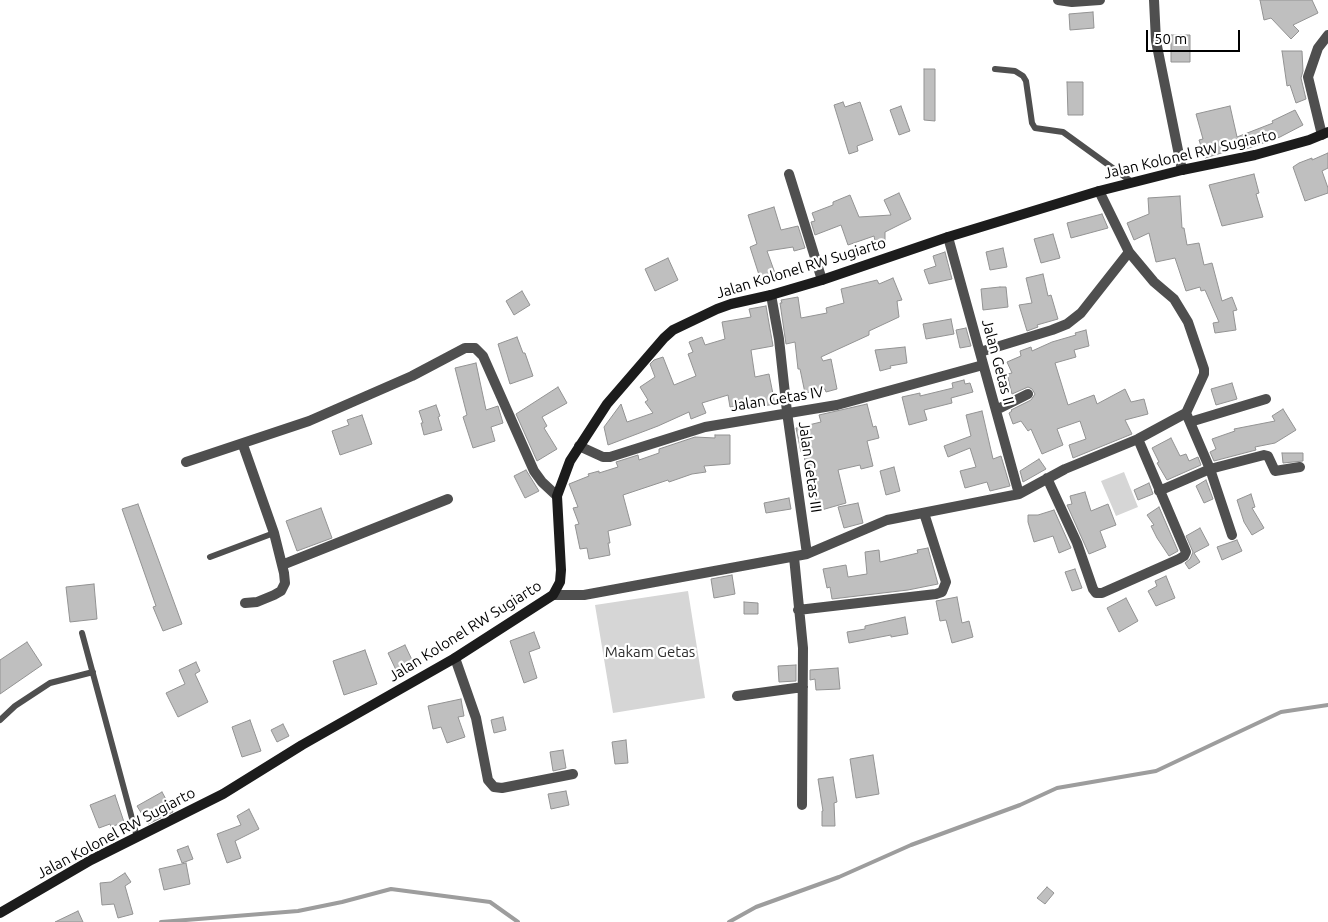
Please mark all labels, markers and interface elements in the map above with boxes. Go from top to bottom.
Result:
scale bar [1148,20,1242,52]
text: 50 m [1154,30,1187,47]
street label: Jalan Kolonel RW Sugiarto [1102,125,1278,183]
street label: Jalan Kolonel RW Sugiarto [714,234,888,302]
street label: Jalan Getas II [978,317,1018,407]
street label: Jalan Getas IV [729,383,825,415]
street label: Jalan Getas III [795,420,825,514]
street label: Jalan Kolonel RW Sugiarto [385,577,545,685]
park label: Makam Getas [605,643,695,661]
street label: Jalan Kolonel RW Sugiarto [34,784,198,882]

